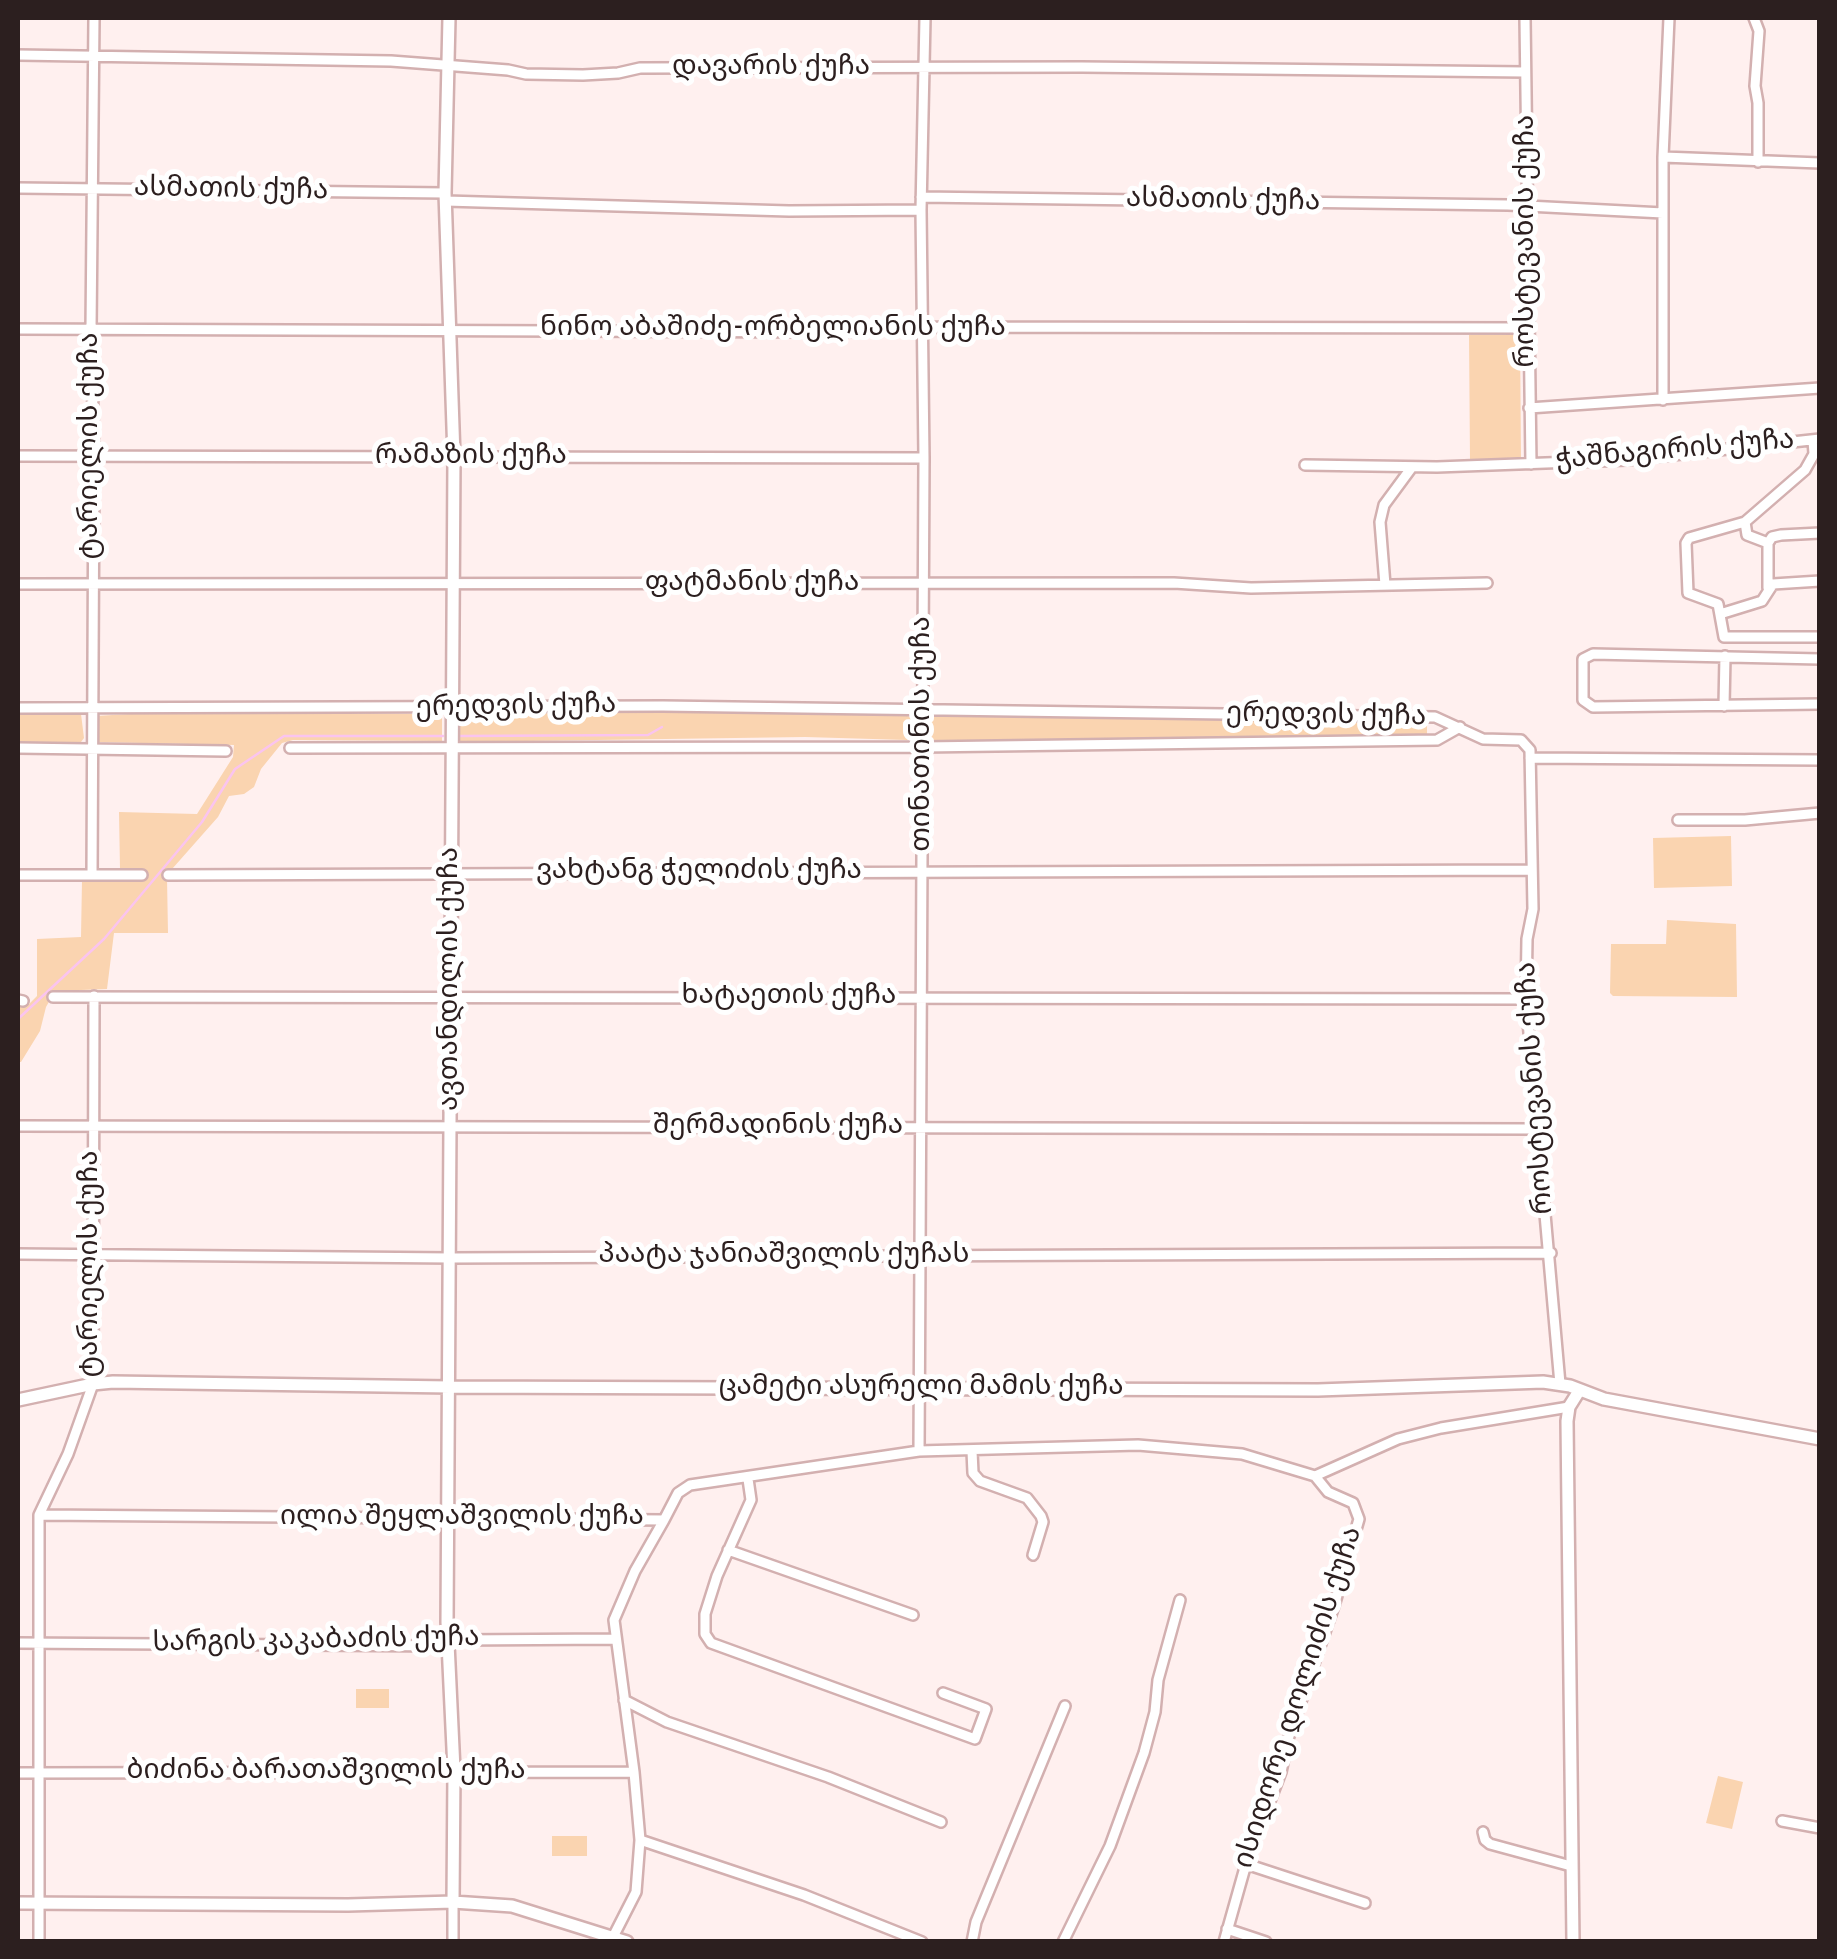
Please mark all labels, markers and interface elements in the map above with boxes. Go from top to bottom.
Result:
street label: დავარის ქუჩა [672,51,870,85]
street label: როსტევანის ქუჩა [1510,115,1544,367]
street label: ასმათის ქუჩა [134,173,328,209]
street label: ასმათის ქუჩა [1126,184,1320,220]
street label: ნინო აბაშიძე-ორბელიანის ქუჩა [540,312,1006,346]
street label: ტარიელის ქუჩა [74,332,108,560]
street label: ჭაშნაგირის ქუჩა [1554,425,1796,479]
street label: რამაზის ქუჩა [375,440,567,474]
street label: ფატმანის ქუჩა [645,567,859,601]
street label: თინათინის ქუჩა [906,616,940,852]
street label: ერედვის ქუჩა [415,689,617,727]
street label: ერედვის ქუჩა [1225,698,1427,736]
street label: ავთანდილის ქუჩა [434,847,468,1111]
street label: ვახტანგ ჭელიძის ქუჩა [536,855,862,889]
street label: როსტევანის ქუჩა [1511,961,1563,1215]
street label: ხატაეთის ქუჩა [682,980,896,1014]
street label: შერმადინის ქუჩა [653,1110,903,1144]
street label: ტარიელის ქუჩა [74,1150,108,1378]
street label: პაატა ჯანიაშვილის ქუჩას [599,1239,969,1273]
street label: ცამეტი ასურელი მამის ქუჩა [718,1371,1124,1405]
street label: ილია შეყლაშვილის ქუჩა [280,1501,644,1535]
street label: ისიდორე დოლიძის ქუჩა [1229,1523,1371,1873]
street label: სარგის კაკაბაძის ქუჩა [152,1622,480,1662]
street label: ბიძინა ბარათაშვილის ქუჩა [126,1755,526,1789]

